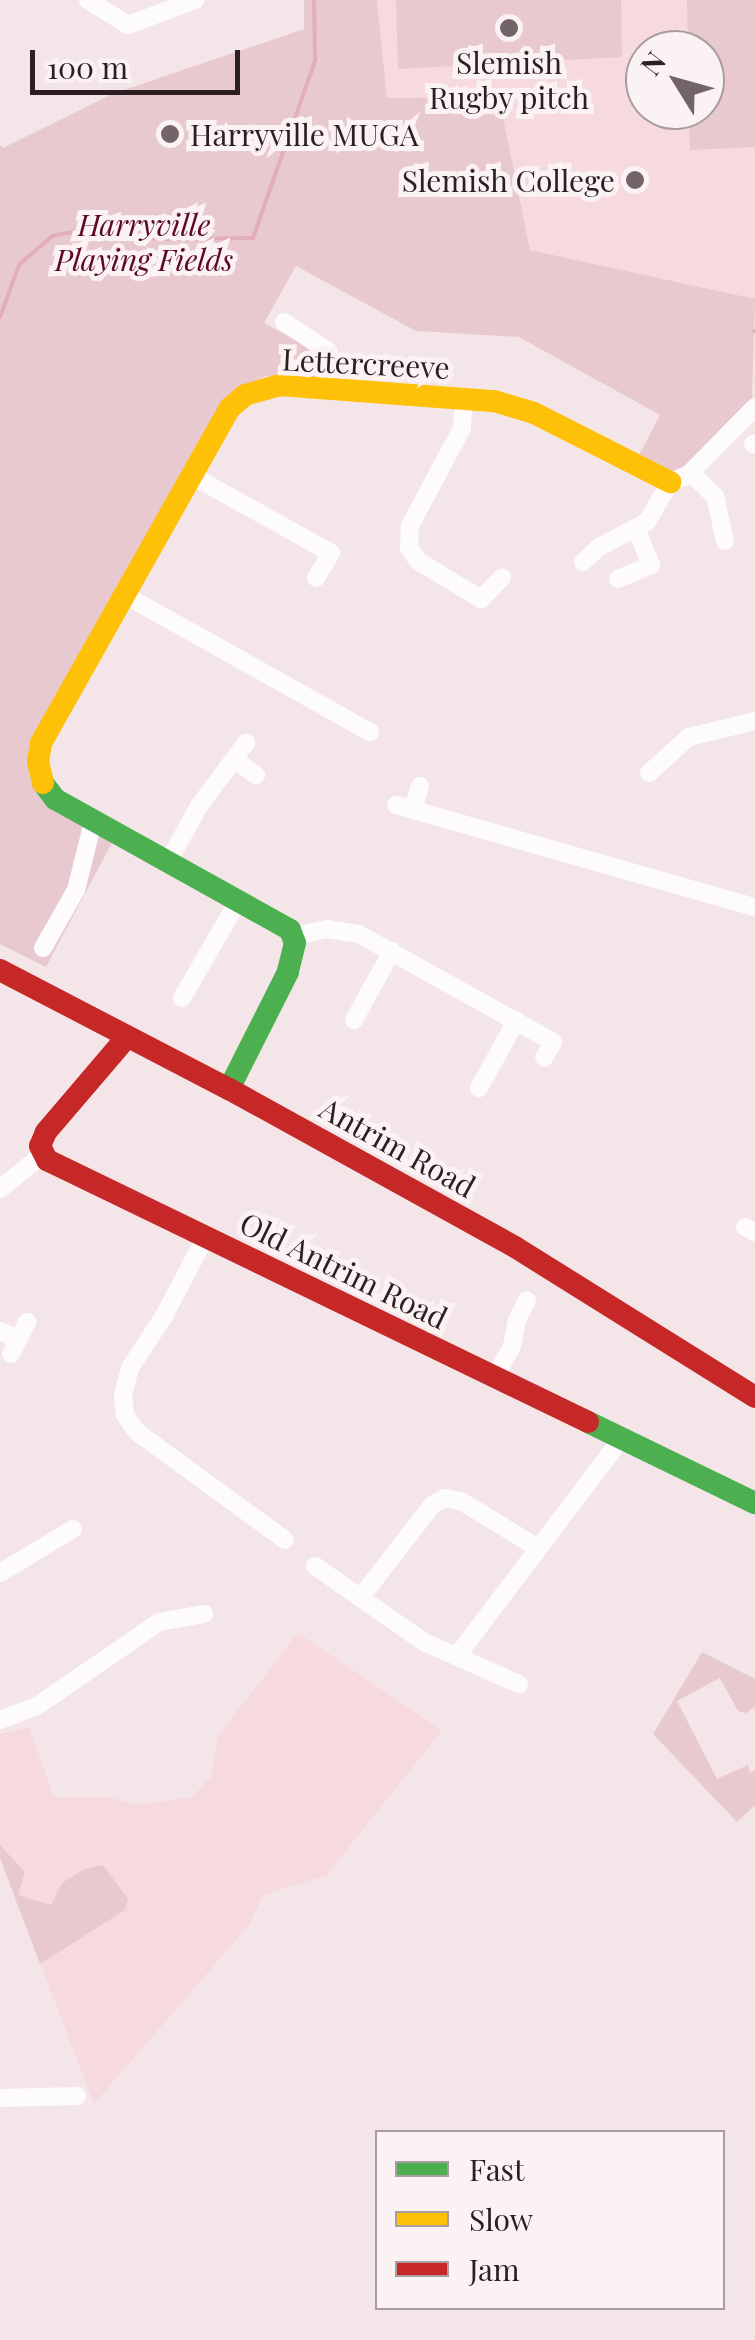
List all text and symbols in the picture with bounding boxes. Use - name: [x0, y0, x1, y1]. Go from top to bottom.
- marker: Slemish Rugby pitch: [498, 17, 520, 39]
- scale bar: [35, 30, 245, 92]
- north arrow: [625, 30, 725, 130]
- place label: Slemish Rugby pitch: [429, 44, 589, 114]
- text: N: [631, 44, 673, 82]
- text: 100 m: [47, 47, 128, 87]
- place label: Harryville MUGA: [190, 116, 419, 152]
- marker: Harryville MUGA: [159, 123, 181, 145]
- place label: Slemish College: [402, 162, 615, 198]
- marker: Slemish College: [624, 169, 646, 191]
- park label: Harryville Playing Fields: [55, 206, 233, 276]
- street label: Lettercreeve: [281, 341, 451, 385]
- street label: Antrim Road: [314, 1090, 482, 1204]
- street label: Old Antrim Road: [234, 1204, 454, 1336]
- legend: [375, 2130, 725, 2310]
- text: Fast: [469, 2149, 525, 2189]
- text: Slow: [469, 2199, 533, 2239]
- text: Jam: [469, 2249, 520, 2289]

